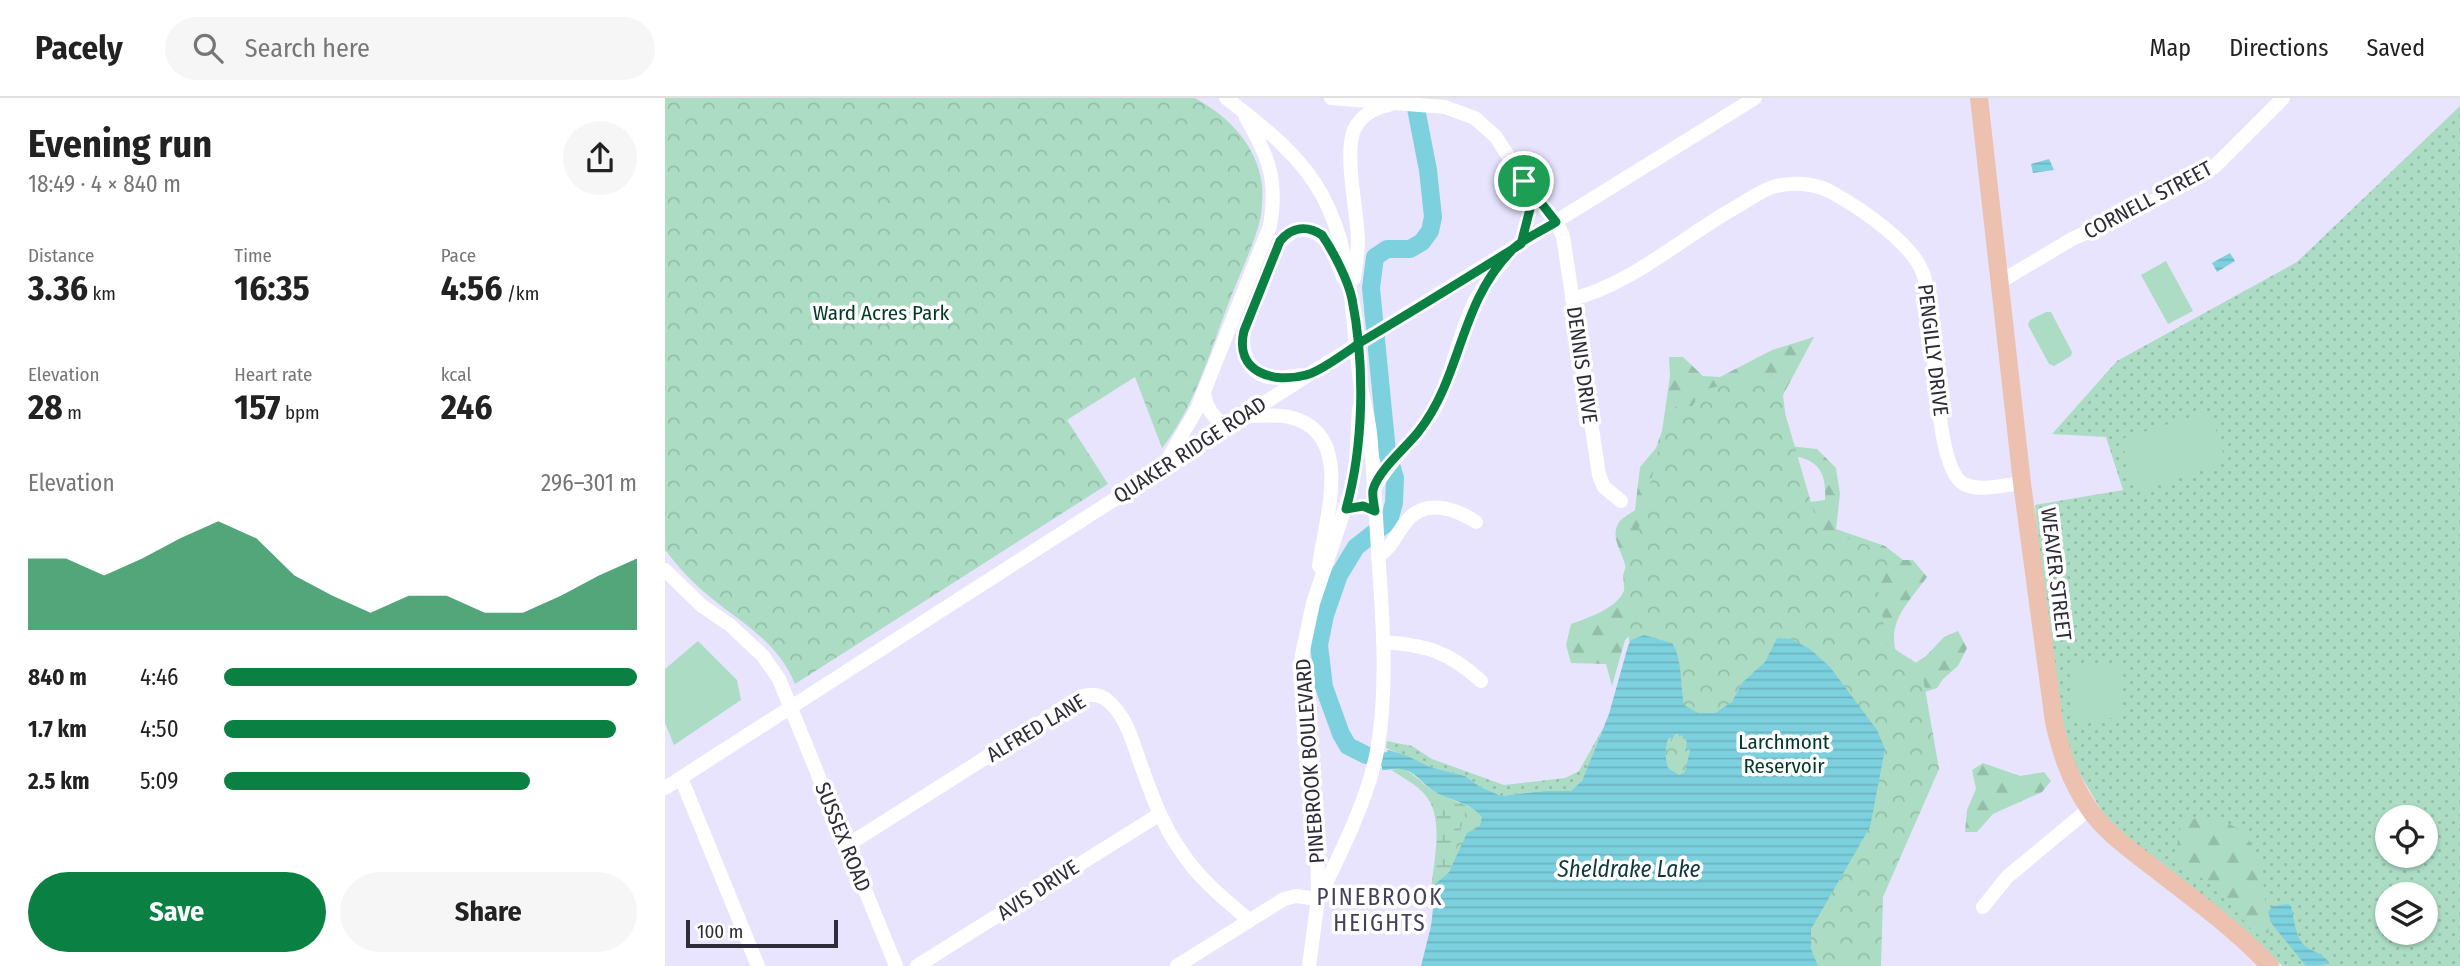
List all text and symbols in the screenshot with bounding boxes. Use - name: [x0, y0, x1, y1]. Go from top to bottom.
- search box: [165, 17, 655, 80]
- text: Pacely: [35, 28, 123, 68]
- icon: search: [189, 29, 227, 67]
- text: Search here: [245, 33, 370, 64]
- text: Map: [2150, 34, 2191, 62]
- text: Directions: [2229, 34, 2328, 62]
- text: Saved: [2366, 34, 2425, 62]
- text: Evening run: [28, 121, 212, 167]
- button: share: [563, 121, 637, 195]
- pin: [1494, 151, 1554, 211]
- street label: CORNELL STREET: [2079, 155, 2217, 245]
- icon: arrive: [1505, 162, 1543, 200]
- text: 18:49 · 4 × 840 m: [28, 170, 181, 198]
- text: Distance: [28, 244, 95, 267]
- text: Time: [234, 244, 272, 267]
- text: Pace: [441, 244, 476, 267]
- text: 3.36: [28, 267, 88, 309]
- text: 16:35: [234, 267, 310, 309]
- text: 4:56: [441, 267, 502, 309]
- text: km: [88, 282, 116, 305]
- text: /km: [502, 282, 539, 305]
- street label: PENGILLY DRIVE: [1912, 282, 1954, 418]
- park label: Ward Acres Park: [813, 300, 950, 326]
- street label: DENNIS DRIVE: [1561, 305, 1603, 425]
- text: Elevation: [28, 363, 100, 386]
- text: Heart rate: [234, 363, 312, 386]
- text: kcal: [441, 363, 471, 386]
- text: 28: [28, 386, 63, 428]
- text: 157: [234, 386, 280, 428]
- text: 246: [441, 386, 492, 428]
- street label: QUAKER RIDGE ROAD: [1109, 391, 1271, 509]
- text: m: [63, 401, 82, 424]
- text: bpm: [280, 401, 320, 424]
- text: Elevation: [28, 469, 115, 497]
- text: 296–301 m: [541, 469, 637, 497]
- street label: WEAVER STREET: [2035, 506, 2077, 642]
- street label: PINEBROOK BOULEVARD: [1290, 658, 1330, 864]
- text: 840 m: [28, 663, 87, 691]
- text: 4:46: [140, 663, 178, 691]
- street label: ALFRED LANE: [982, 688, 1090, 768]
- text: 1.7 km: [28, 715, 87, 743]
- text: 4:50: [140, 715, 179, 743]
- park label: Larchmont Reservoir: [1738, 729, 1830, 779]
- text: 2.5 km: [28, 767, 89, 795]
- text: 5:09: [140, 767, 178, 795]
- street label: SUSSEX ROAD: [809, 778, 877, 896]
- map controls: [2375, 805, 2438, 945]
- button: locate: [2375, 805, 2438, 868]
- street label: AVIS DRIVE: [992, 854, 1084, 926]
- water label: Sheldrake Lake: [1557, 855, 1701, 883]
- button: Save: [28, 872, 326, 952]
- button: Share: [340, 872, 637, 952]
- button: layers: [2375, 882, 2438, 945]
- district label: PINEBROOK HEIGHTS: [1317, 883, 1443, 937]
- scale bar: [686, 917, 838, 949]
- text: 100 m: [697, 920, 743, 943]

